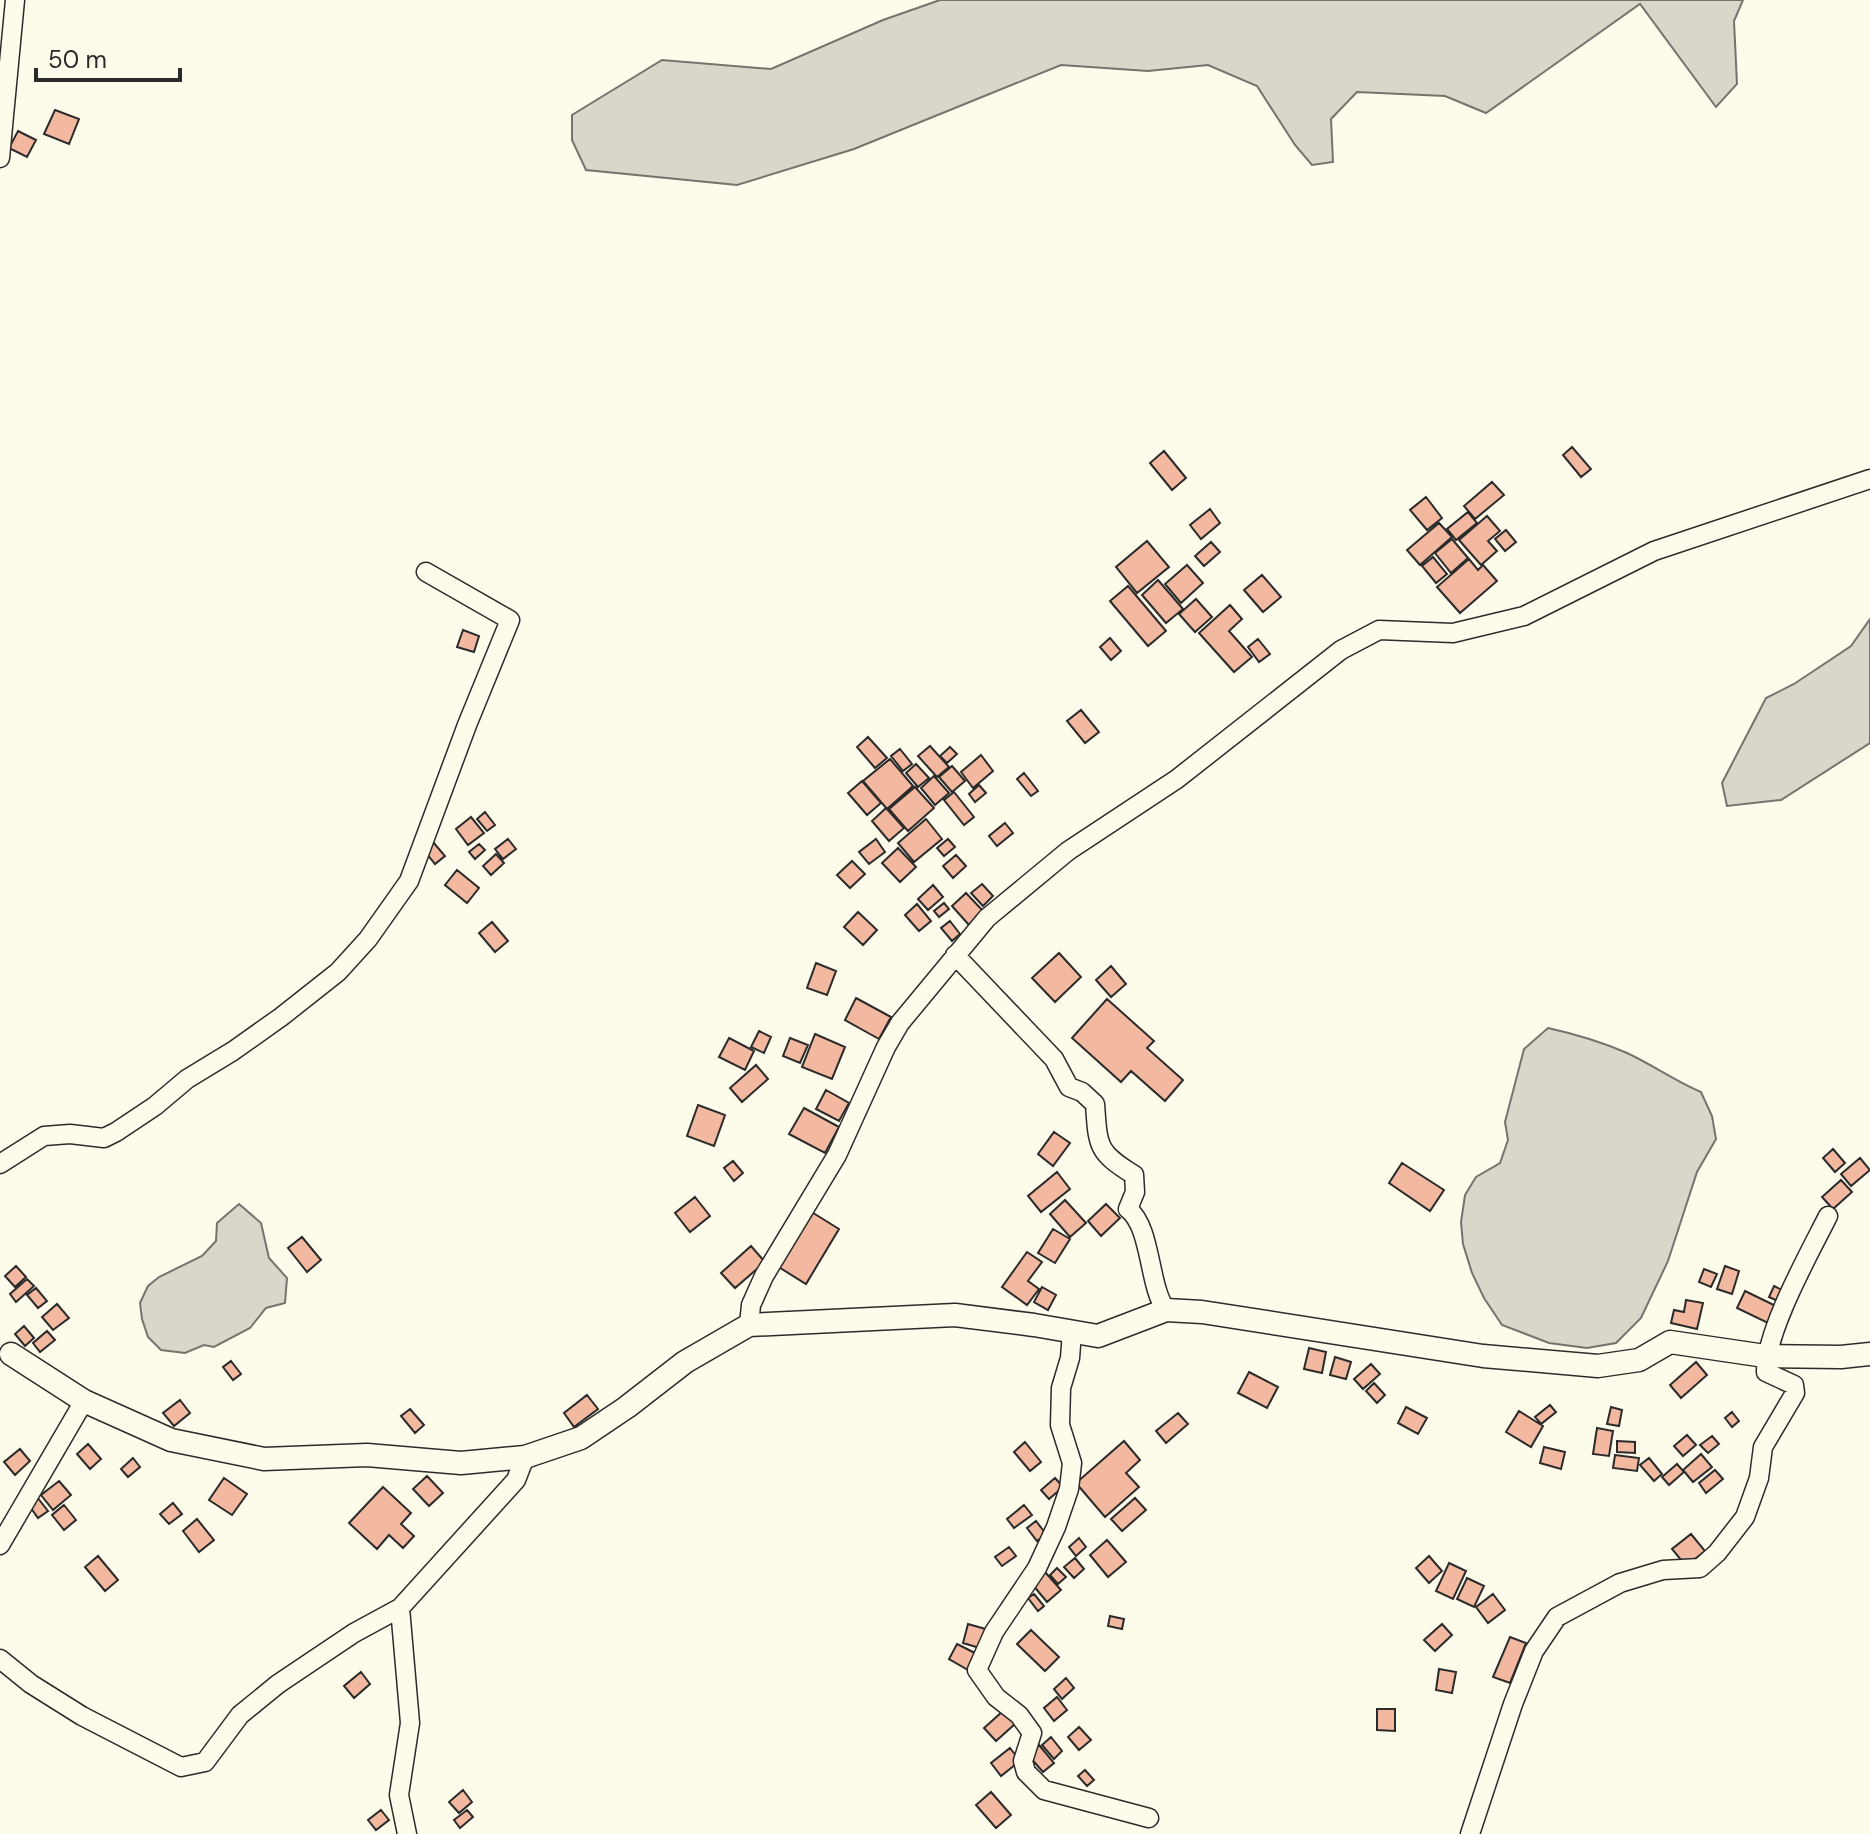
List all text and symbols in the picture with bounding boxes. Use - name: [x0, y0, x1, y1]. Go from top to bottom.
- scale bar: [36, 32, 180, 82]
- text: 50 m: [48, 44, 107, 75]

